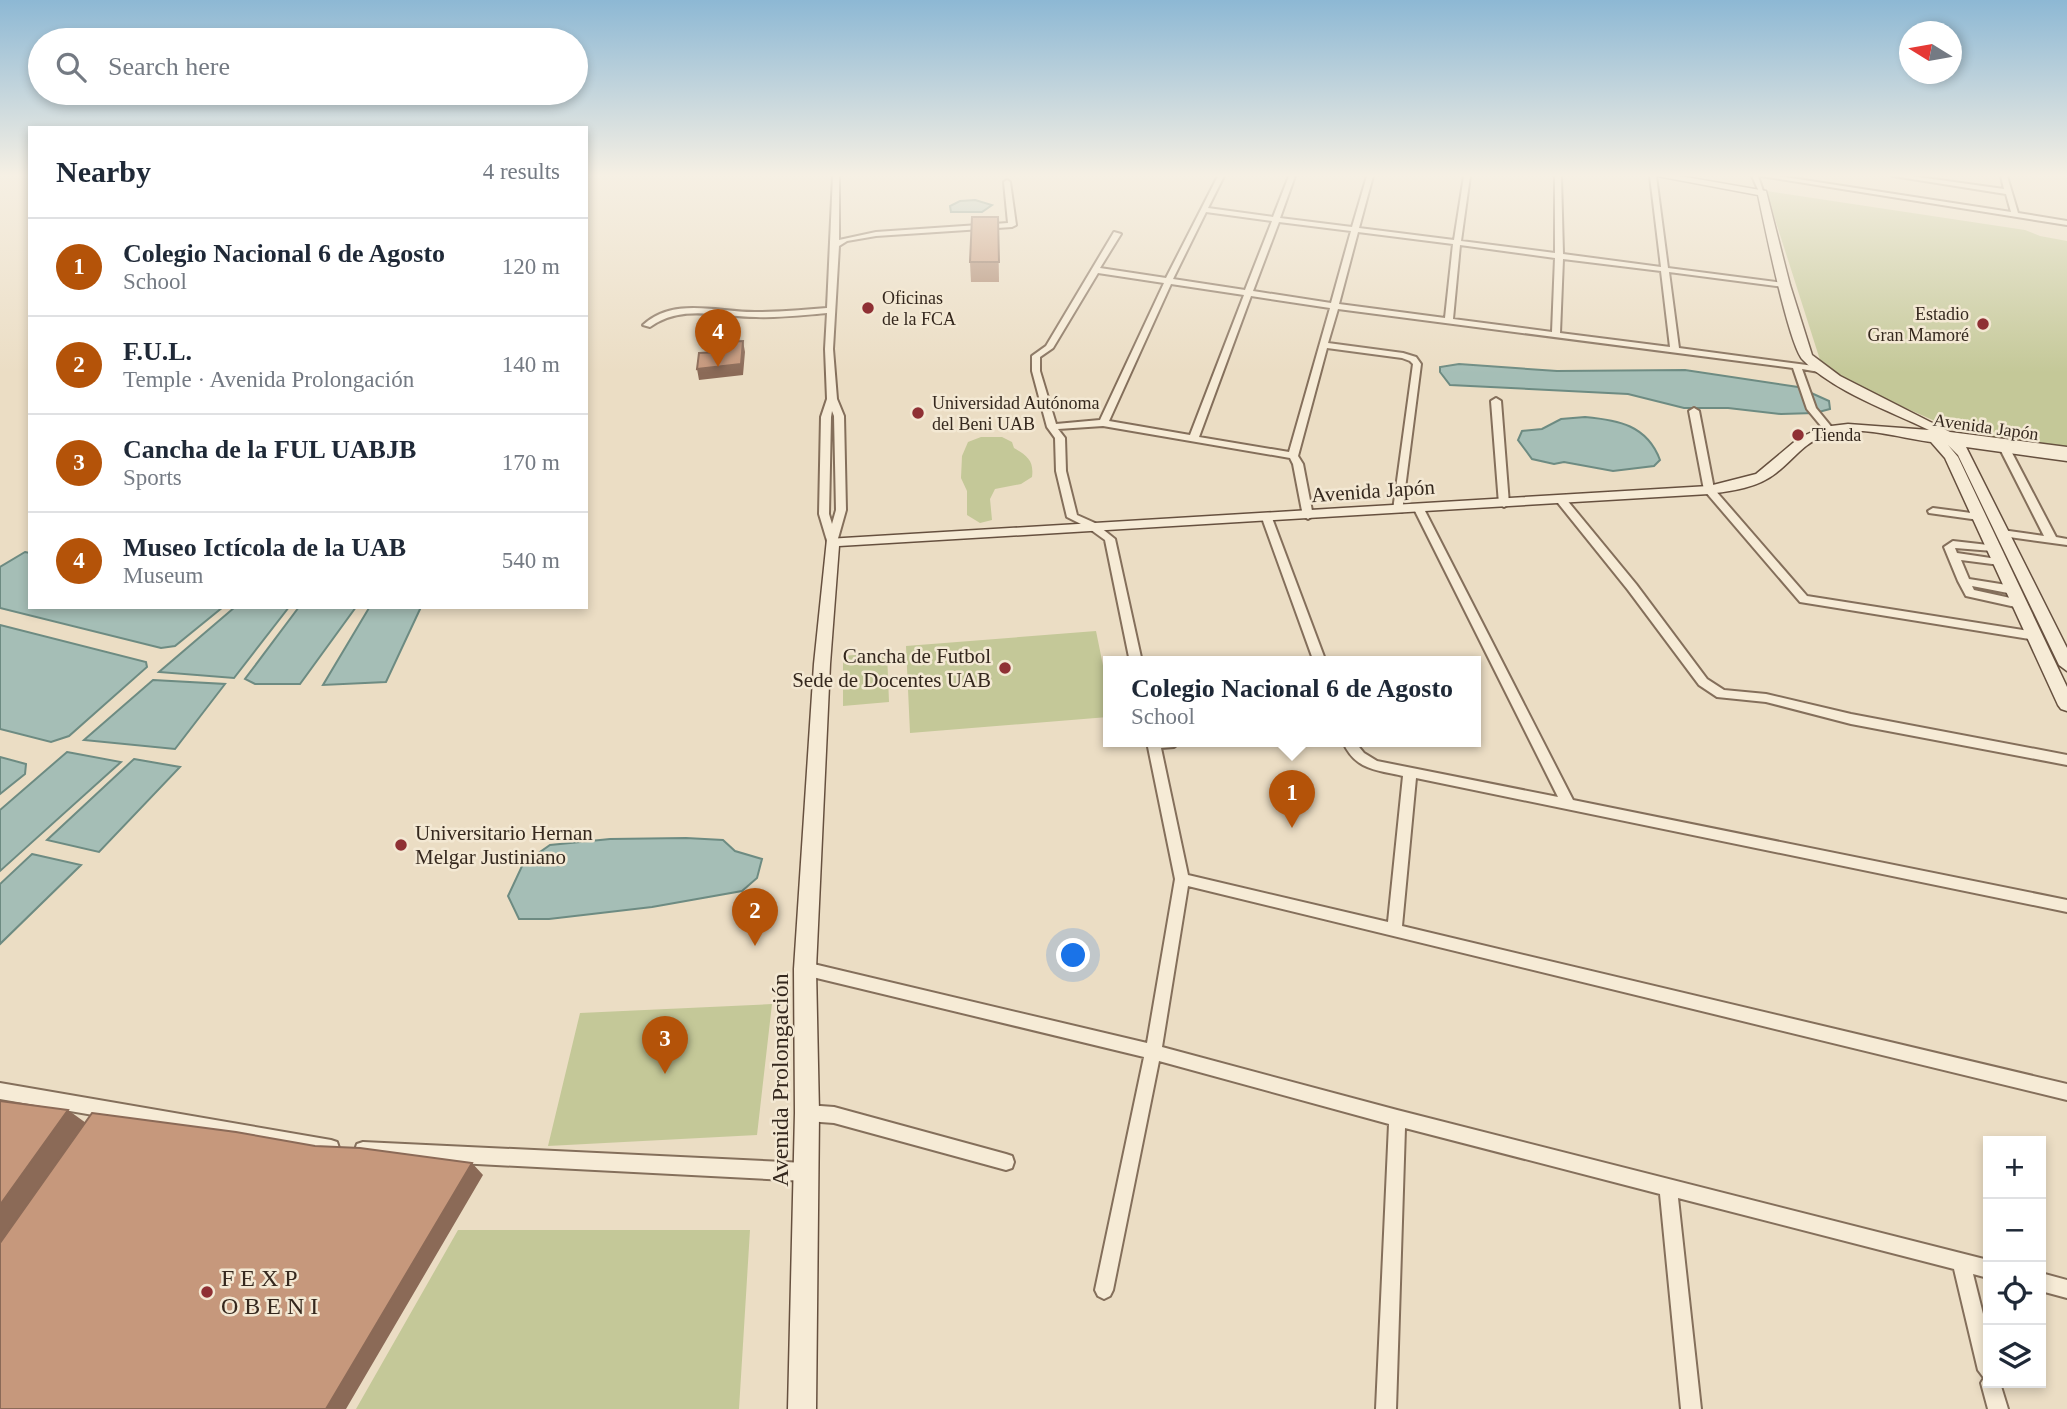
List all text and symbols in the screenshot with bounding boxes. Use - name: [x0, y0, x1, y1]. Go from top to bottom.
- north arrow: [1899, 21, 1962, 84]
- search box: [28, 28, 588, 105]
- icon: search: [52, 48, 90, 86]
- text: Search here: [108, 52, 230, 81]
- text: Nearby: [56, 155, 151, 188]
- text: 4 results: [483, 159, 560, 184]
- text: Colegio Nacional 6 de Agosto: [123, 239, 445, 268]
- text: 1: [73, 254, 85, 279]
- text: 120 m: [502, 254, 560, 279]
- text: School: [123, 269, 187, 294]
- place label: Oficinas de la FCA: [882, 288, 956, 329]
- marker: Oficinas de la FCA: [860, 300, 876, 316]
- place label: Estadio Gran Mamoré: [1868, 304, 1969, 345]
- pin: 4: [695, 309, 741, 367]
- marker: Estadio Gran Mamoré: [1975, 316, 1991, 332]
- text: F.U.L.: [123, 337, 192, 366]
- text: 2: [73, 352, 85, 377]
- text: 140 m: [502, 352, 560, 377]
- text: Temple · Avenida Prolongación: [123, 367, 414, 392]
- place label: Universidad Autónoma del Beni UAB: [932, 393, 1099, 434]
- marker: Universidad Autónoma del Beni UAB: [910, 405, 926, 421]
- street label: Avenida Japón: [1932, 410, 2040, 444]
- place label: Tienda: [1812, 425, 1861, 445]
- marker: Tienda: [1790, 427, 1806, 443]
- text: Cancha de la FUL UABJB: [123, 435, 416, 464]
- text: 3: [73, 450, 85, 475]
- text: 170 m: [502, 450, 560, 475]
- text: Sports: [123, 465, 182, 490]
- street label: Avenida Japón: [1310, 475, 1436, 507]
- text: Museo Ictícola de la UAB: [123, 533, 406, 562]
- text: 4: [73, 548, 85, 573]
- text: 540 m: [502, 548, 560, 573]
- text: Museum: [123, 563, 204, 588]
- place label: Cancha de Futbol Sede de Docentes UAB: [792, 644, 991, 692]
- popup: [1103, 656, 1481, 747]
- marker: Cancha de Futbol Sede de Docentes UAB: [997, 660, 1013, 676]
- text: Colegio Nacional 6 de Agosto: [1131, 674, 1453, 703]
- text: School: [1131, 704, 1195, 729]
- pin: 1: [1269, 770, 1315, 828]
- place label: Universitario Hernan Melgar Justiniano: [415, 821, 593, 869]
- marker: Universitario Hernan Melgar Justiniano: [393, 837, 409, 853]
- pin: 2: [732, 888, 778, 946]
- your location: [1056, 938, 1090, 972]
- street label: Avenida Prolongación: [767, 973, 793, 1187]
- pin: 3: [642, 1016, 688, 1074]
- map controls: [1983, 1136, 2046, 1388]
- button: +: [1983, 1136, 2046, 1199]
- button: −: [1983, 1199, 2046, 1262]
- button: locate: [1983, 1262, 2046, 1325]
- place label: F E X P O B E N I: [221, 1265, 318, 1319]
- marker: F E X P O B E N I: [199, 1284, 215, 1300]
- button: layers: [1983, 1325, 2046, 1388]

